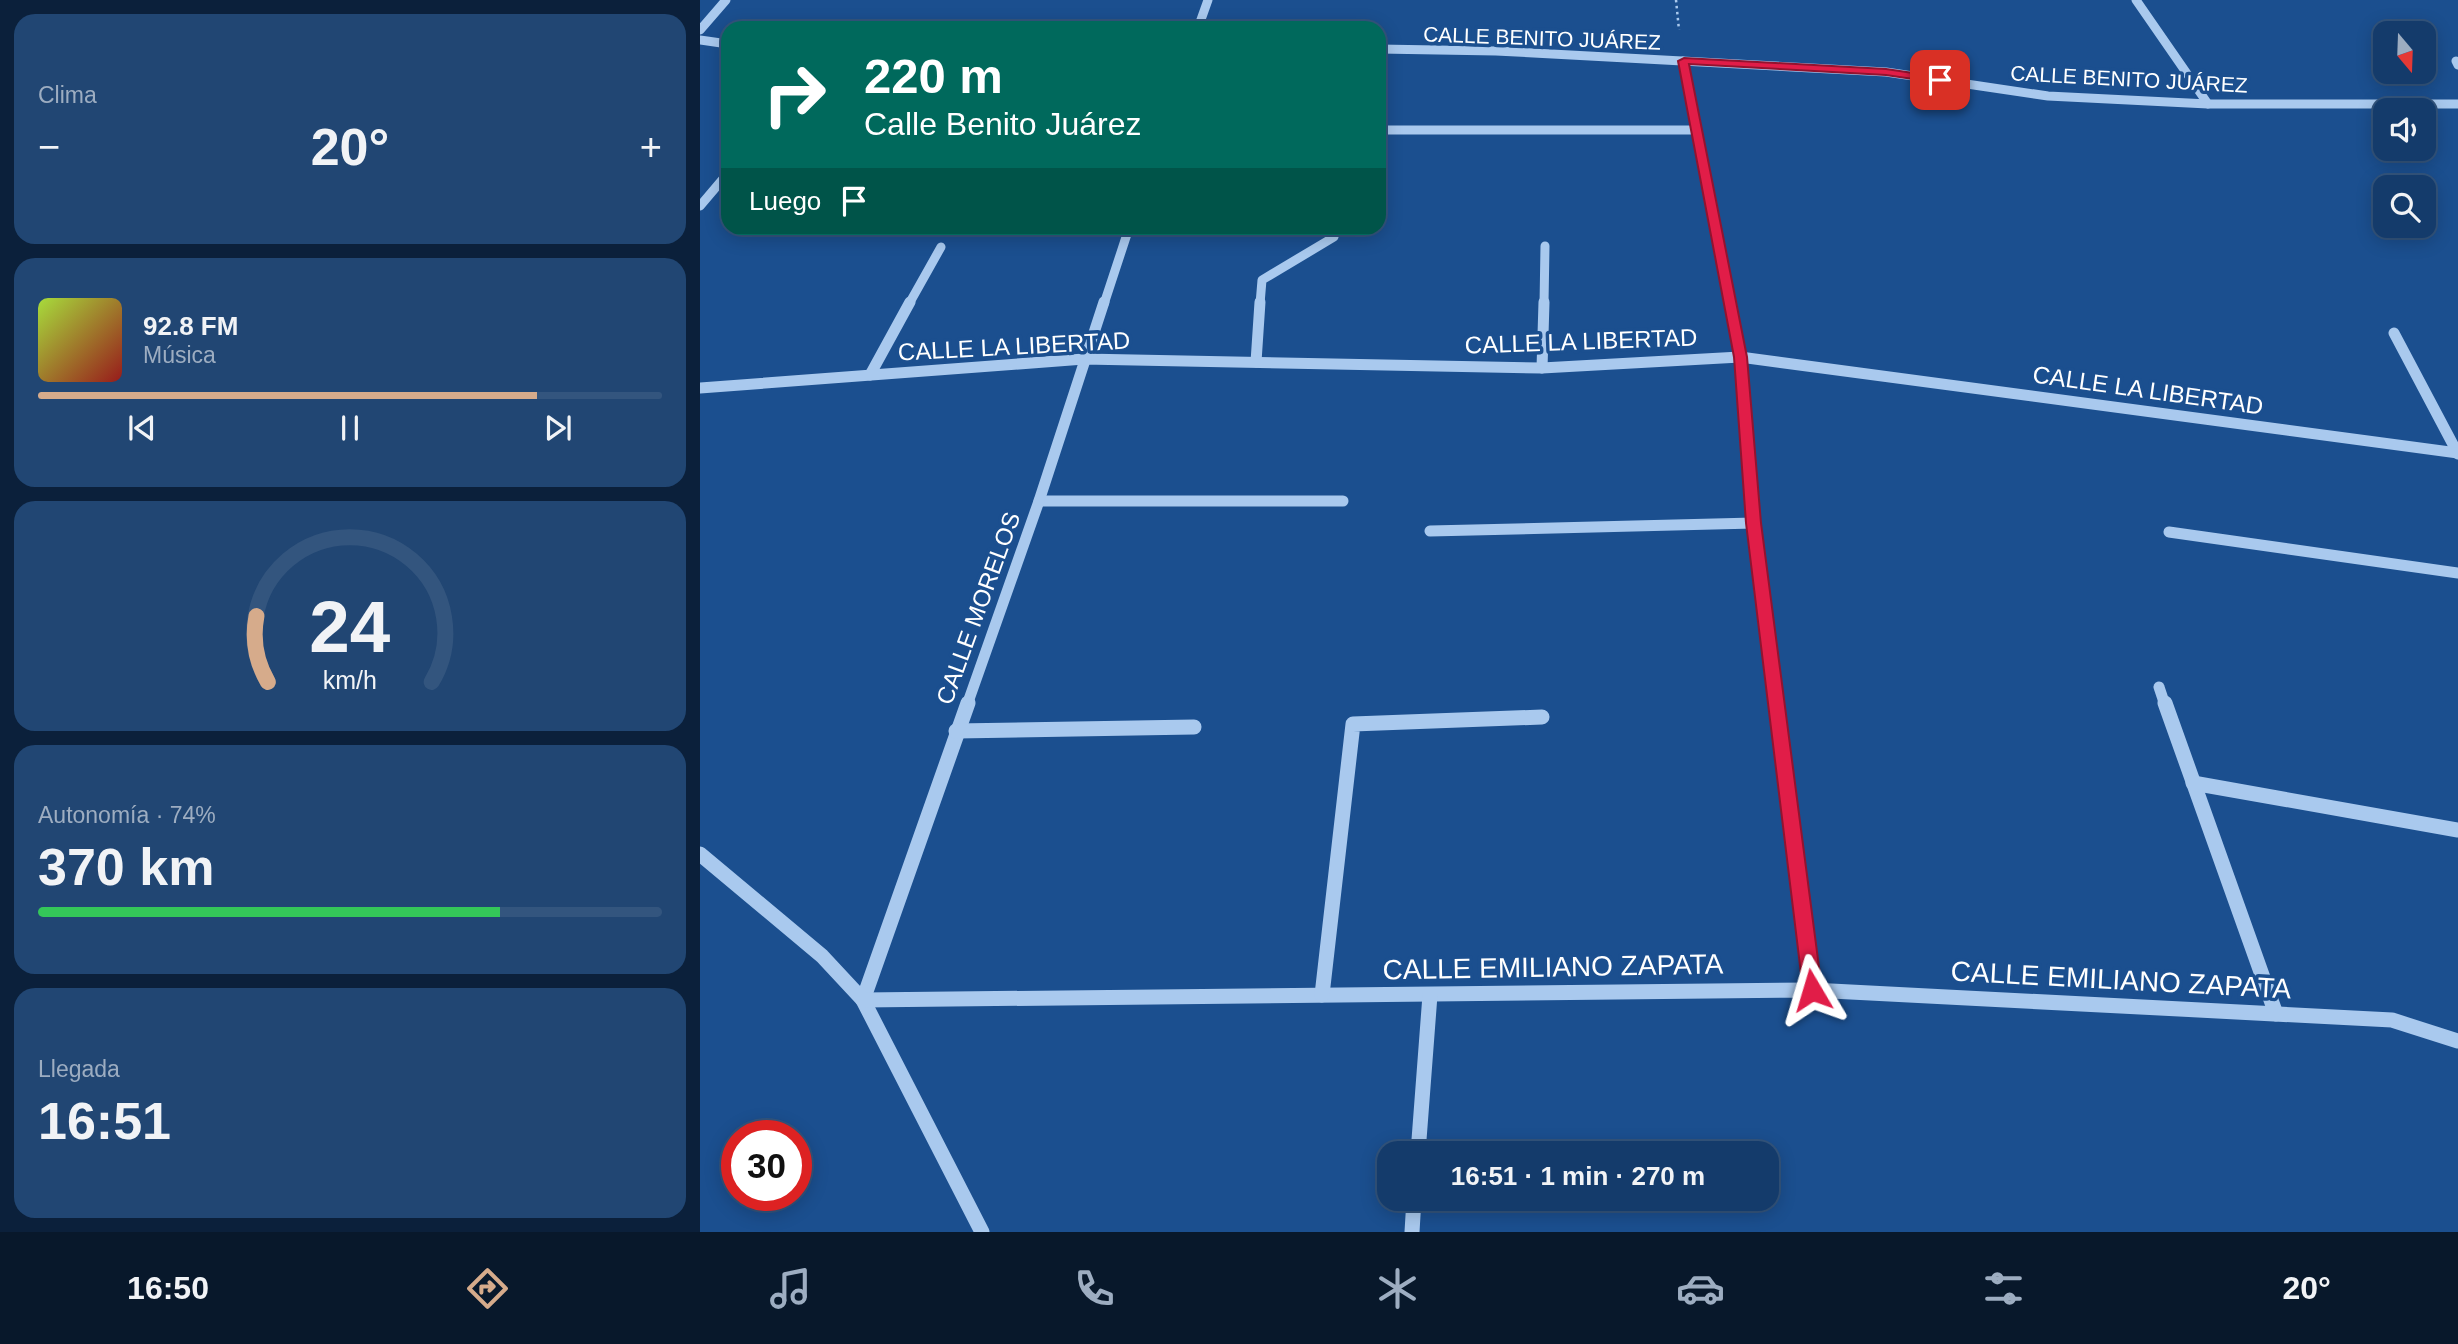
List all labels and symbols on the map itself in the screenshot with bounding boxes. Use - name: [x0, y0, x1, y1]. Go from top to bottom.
- north arrow: [2373, 21, 2436, 84]
- street label: CALLE BENITO JUÁREZ: [1423, 22, 1661, 54]
- pin: [1910, 50, 1970, 110]
- street label: CALLE BENITO JUÁREZ: [2010, 61, 2248, 97]
- street label: CALLE LA LIBERTAD: [1464, 323, 1698, 359]
- street label: CALLE LA LIBERTAD: [897, 326, 1131, 366]
- street label: CALLE LA LIBERTAD: [2031, 360, 2265, 420]
- street label: CALLE MORELOS: [931, 508, 1025, 708]
- street label: CALLE EMILIANO ZAPATA: [1382, 949, 1724, 985]
- position arrow: [1775, 953, 1849, 1027]
- street label: CALLE EMILIANO ZAPATA: [1950, 956, 2292, 1004]
- speed limit sign: 30: [721, 1120, 812, 1211]

